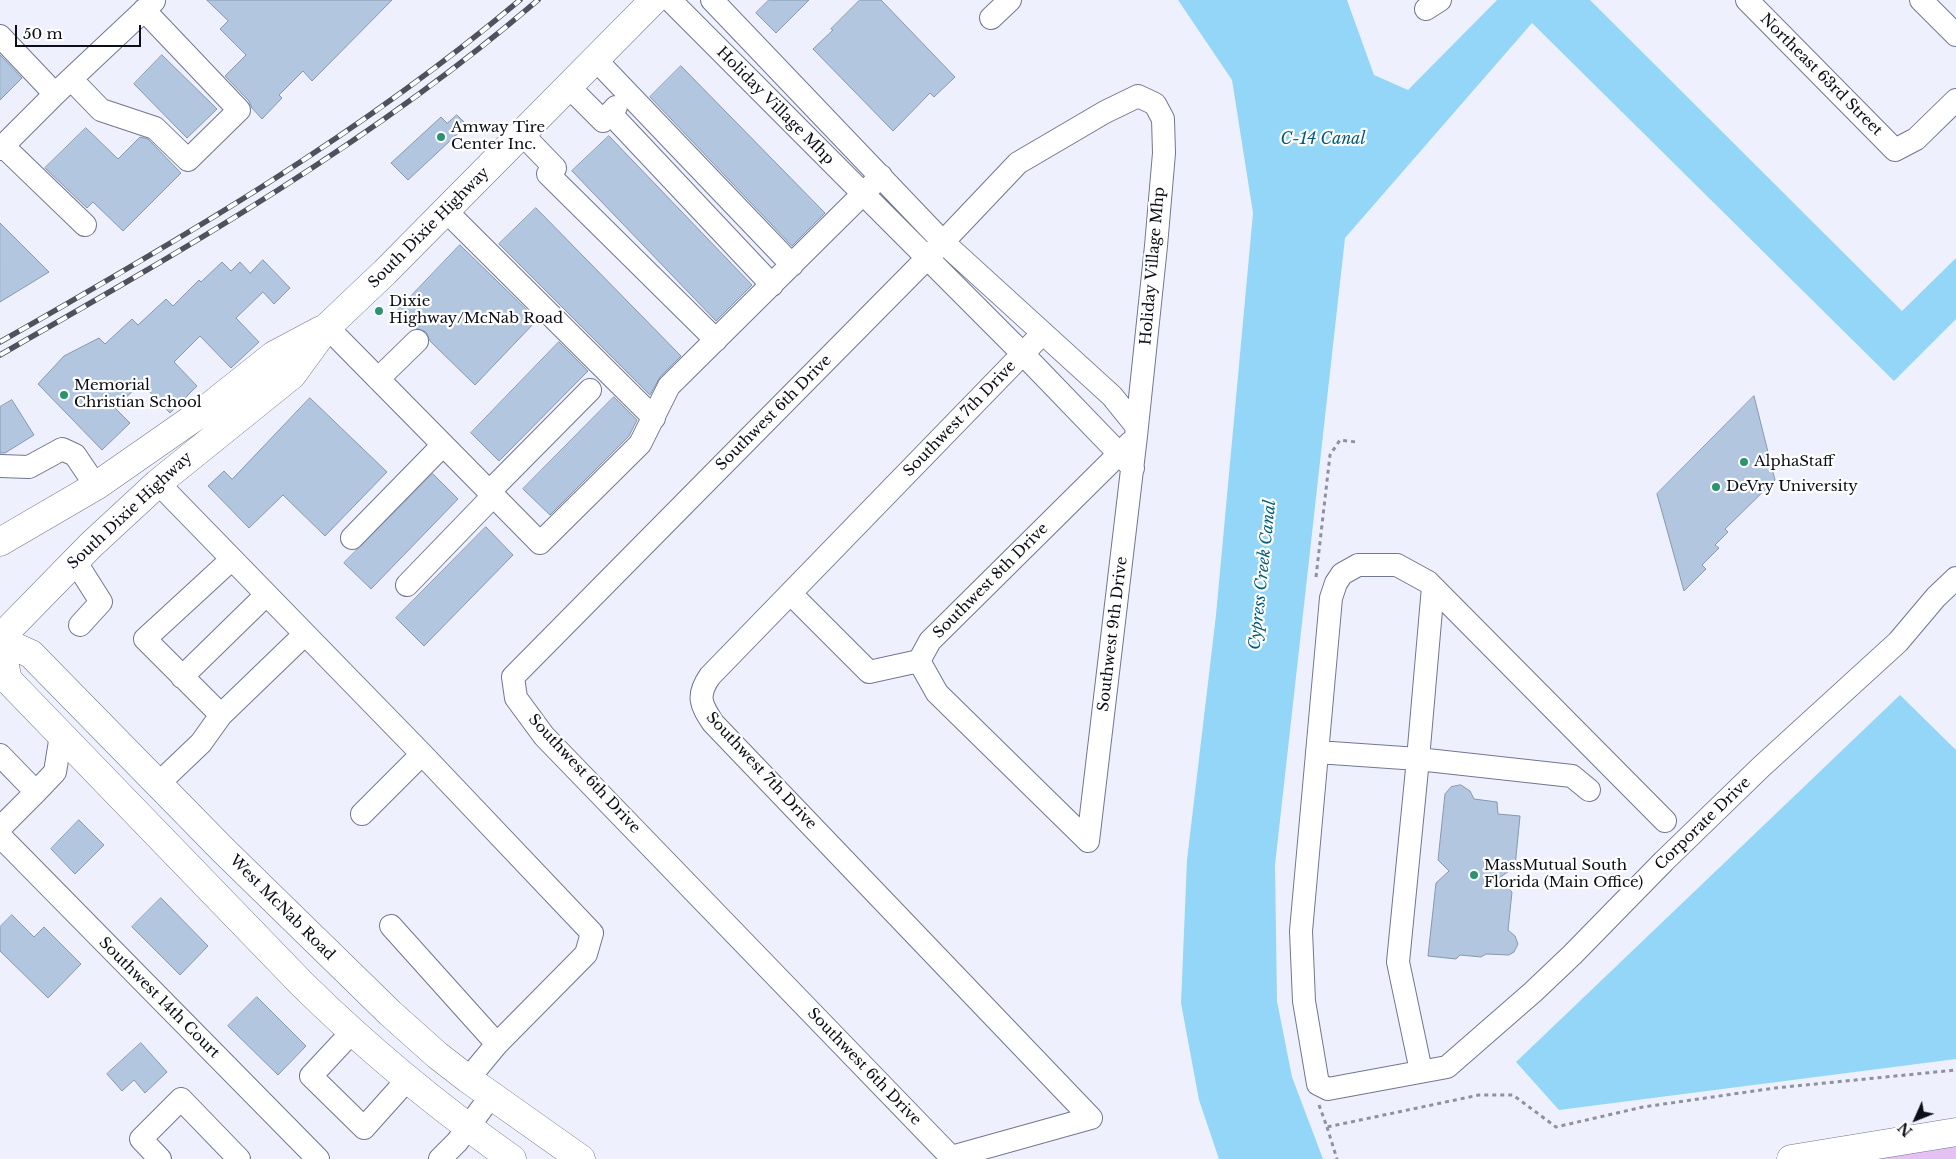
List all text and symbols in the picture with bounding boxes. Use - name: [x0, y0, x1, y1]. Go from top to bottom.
- street label: Northeast 63rd Street: [1756, 10, 1886, 140]
- scale bar: [18, 15, 144, 47]
- text: 50 m: [23, 24, 63, 43]
- street label: Holiday Village Mhp: [713, 44, 837, 168]
- place label: Amway Tire Center Inc.: [451, 119, 545, 154]
- water label: C-14 Canal: [1281, 129, 1365, 149]
- marker: Amway Tire Center Inc.: [435, 131, 447, 143]
- street label: South Dixie Highway: [365, 164, 493, 292]
- street label: Holiday Village Mhp: [1137, 186, 1169, 346]
- place label: Dixie Highway/McNab Road: [389, 293, 563, 328]
- marker: Dixie Highway/McNab Road: [373, 305, 385, 317]
- street label: Southwest 6th Drive: [713, 352, 835, 474]
- street label: Southwest 7th Drive: [900, 357, 1020, 481]
- place label: Memorial Christian School: [74, 377, 202, 412]
- marker: Memorial Christian School: [58, 389, 70, 401]
- street label: South Dixie Highway: [64, 449, 196, 573]
- place label: AlphaStaff: [1754, 453, 1834, 471]
- marker: AlphaStaff: [1738, 456, 1750, 468]
- place label: DeVry University: [1726, 478, 1858, 496]
- marker: DeVry University: [1710, 481, 1722, 493]
- water label: Cypress Creek Canal: [1246, 499, 1280, 651]
- street label: Southwest 8th Drive: [930, 520, 1052, 642]
- street label: Southwest 9th Drive: [1095, 556, 1131, 712]
- street label: Southwest 7th Drive: [702, 709, 820, 833]
- street label: Southwest 6th Drive: [524, 711, 644, 837]
- street label: Corporate Drive: [1651, 774, 1755, 874]
- street label: West McNab Road: [226, 852, 338, 964]
- place label: MassMutual South Florida (Main Office): [1484, 857, 1643, 892]
- marker: MassMutual South Florida (Main Office): [1468, 869, 1480, 881]
- street label: Southwest 14th Court: [95, 934, 223, 1062]
- street label: Southwest 6th Drive: [803, 1005, 925, 1129]
- north arrow: [1891, 1094, 1941, 1144]
- text: N: [1894, 1118, 1916, 1140]

